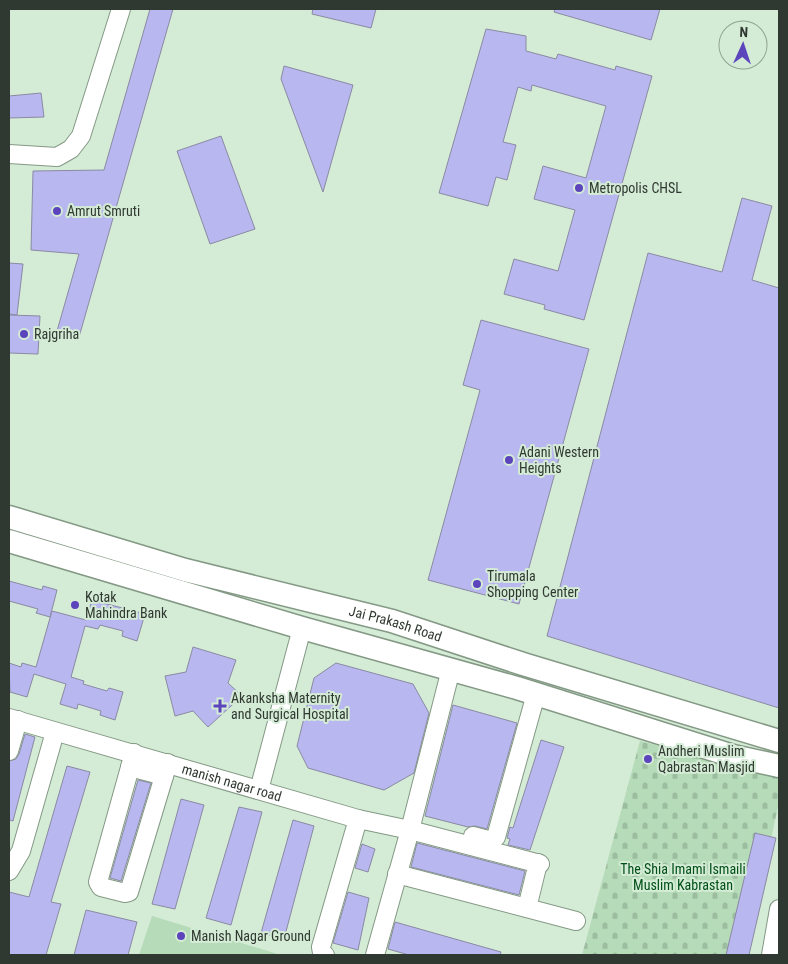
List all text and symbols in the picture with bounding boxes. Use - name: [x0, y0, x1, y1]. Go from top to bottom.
- north arrow: [718, 20, 768, 70]
- text: N: [739, 24, 748, 40]
- place label: Metropolis CHSL: [589, 180, 682, 196]
- marker: Metropolis CHSL: [573, 182, 585, 194]
- place label: Amrut Smruti: [67, 203, 140, 219]
- marker: Amrut Smruti: [51, 205, 63, 217]
- place label: Rajgriha: [34, 326, 79, 342]
- marker: Rajgriha: [18, 328, 30, 340]
- place label: Adani Western Heights: [519, 444, 599, 476]
- marker: Adani Western Heights: [503, 454, 515, 466]
- place label: Tirumala Shopping Center: [487, 568, 578, 600]
- marker: Tirumala Shopping Center: [471, 578, 483, 590]
- place label: Kotak Mahindra Bank: [85, 589, 168, 621]
- marker: Kotak Mahindra Bank: [69, 599, 81, 611]
- street label: Jai Prakash Road: [347, 603, 444, 645]
- place label: Akanksha Maternity and Surgical Hospital: [231, 690, 349, 722]
- marker: Akanksha Maternity and Surgical Hospital: [213, 699, 227, 713]
- place label: Andheri Muslim Qabrastan Masjid: [658, 743, 755, 775]
- marker: Andheri Muslim Qabrastan Masjid: [642, 753, 654, 765]
- street label: manish nagar road: [180, 760, 284, 805]
- park label: The Shia Imami Ismaili Muslim Kabrastan: [620, 861, 746, 893]
- place label: Manish Nagar Ground: [191, 928, 311, 944]
- marker: Manish Nagar Ground: [175, 930, 187, 942]

